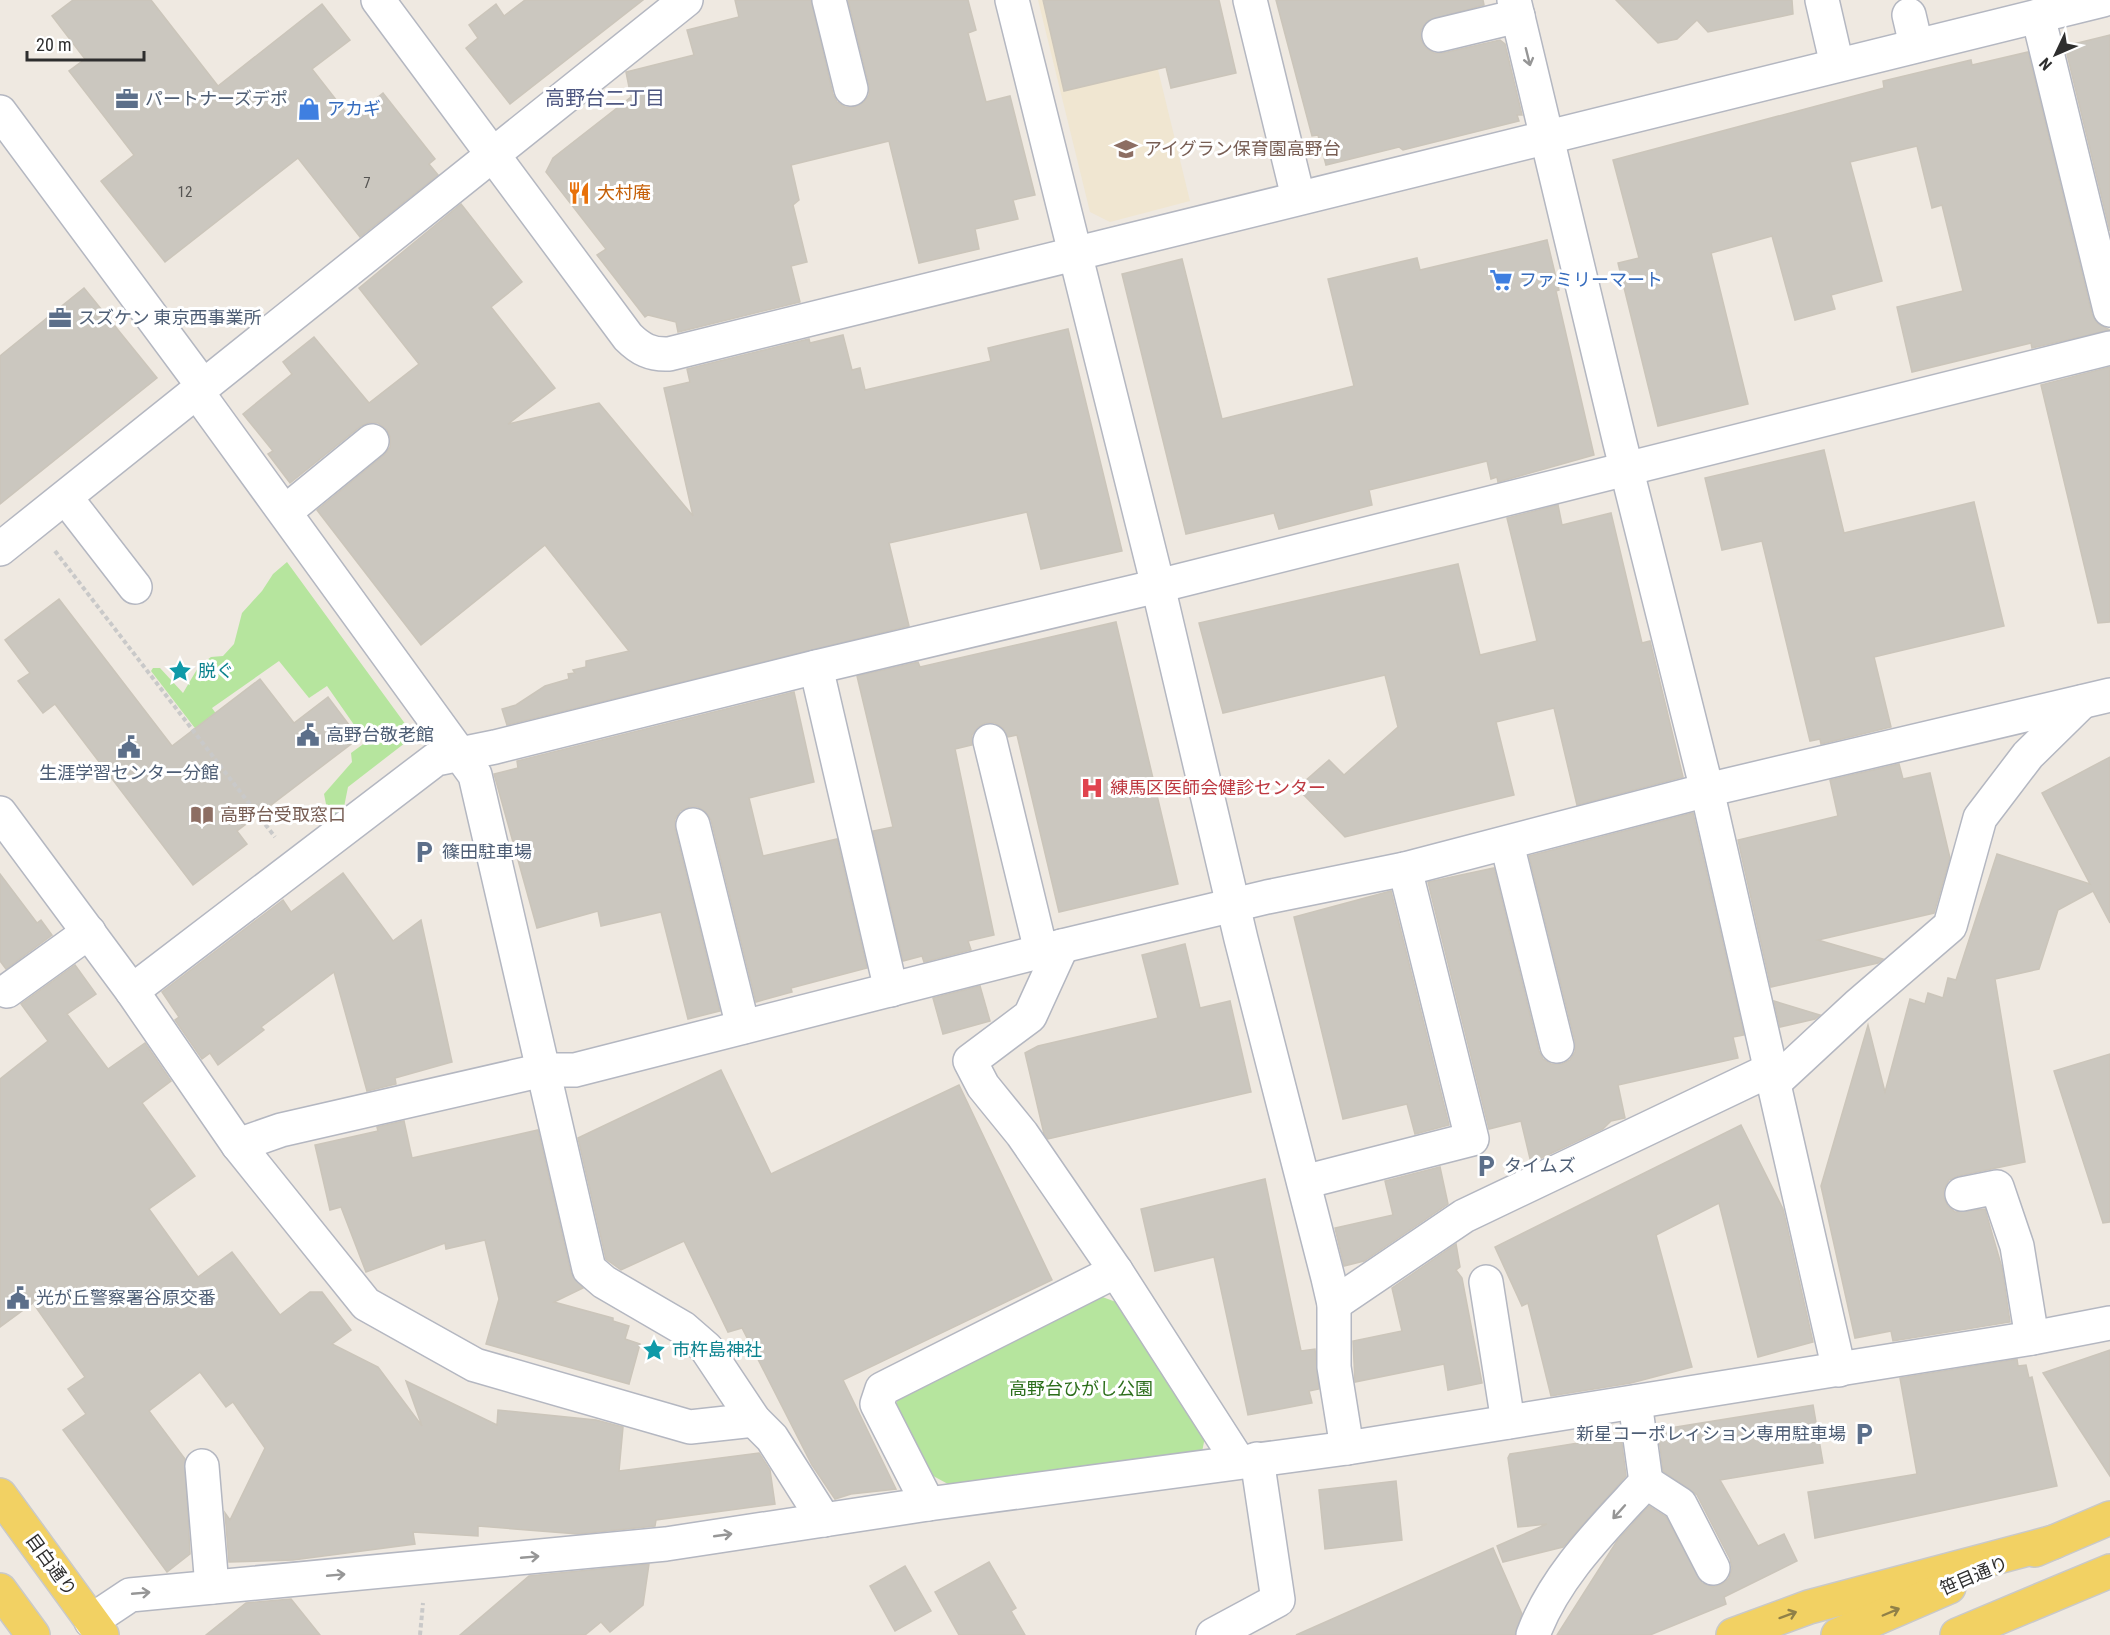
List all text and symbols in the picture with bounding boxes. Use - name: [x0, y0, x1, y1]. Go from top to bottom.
- scale bar: [27, 24, 144, 62]
- north arrow: [2026, 24, 2086, 84]
- text: 20 m: [36, 34, 71, 55]
- one-way arrow: [1522, 47, 1534, 66]
- text: N: [2035, 54, 2056, 74]
- office icon: パートナーズデポ: [114, 86, 140, 112]
- district label: 高野台二丁目: [545, 86, 665, 110]
- place label: パートナーズデポ: [145, 88, 288, 109]
- shop icon: アカギ: [296, 96, 322, 122]
- place label: アカギ: [327, 98, 381, 119]
- school or university icon: アイグラン保育園高野台: [1113, 136, 1139, 162]
- place label: アイグラン保育園高野台: [1144, 138, 1341, 159]
- house number: 7: [363, 174, 371, 192]
- restaurant icon: 大村庵: [566, 180, 592, 206]
- place label: 大村庵: [597, 182, 651, 203]
- house number: 12: [178, 183, 192, 201]
- supermarket icon: ファミリーマート: [1488, 267, 1514, 293]
- place label: ファミリーマート: [1519, 269, 1663, 290]
- office icon: スズケン 東京西事業所: [47, 305, 73, 331]
- place label: スズケン 東京西事業所: [78, 307, 262, 328]
- place icon: 脱ぐ: [167, 658, 193, 684]
- place label: 脱ぐ: [198, 660, 234, 681]
- public building icon: 高野台敬老館: [295, 722, 321, 748]
- place label: 高野台敬老館: [326, 724, 434, 745]
- public building icon: 生涯学習センター分館: [116, 734, 142, 760]
- place label: 生涯学習センター分館: [39, 762, 219, 783]
- hospital icon: 練馬区医師会健診センター: [1079, 775, 1105, 801]
- place label: 練馬区医師会健診センター: [1110, 777, 1326, 798]
- library icon: 高野台受取窓口: [189, 802, 215, 828]
- place label: 高野台受取窓口: [220, 804, 346, 825]
- parking icon: 篠田駐車場: [411, 839, 437, 865]
- place label: 篠田駐車場: [442, 841, 532, 862]
- parking icon: タイムズ: [1473, 1153, 1499, 1179]
- place label: タイムズ: [1504, 1155, 1576, 1176]
- public building icon: 光が丘警察署谷原交番: [5, 1285, 31, 1311]
- place label: 光が丘警察署谷原交番: [36, 1287, 216, 1308]
- place icon: 市杵島神社: [641, 1337, 667, 1363]
- place label: 市杵島神社: [672, 1339, 762, 1360]
- park label: 高野台ひがし公園: [1009, 1378, 1153, 1399]
- parking icon: 新星コーポレィション専用駐車場: [1851, 1421, 1877, 1447]
- place label: 新星コーポレィション専用駐車場: [1576, 1423, 1846, 1444]
- one-way arrow: [1612, 1504, 1626, 1519]
- street label: 目白通り: [22, 1529, 81, 1600]
- one-way arrow: [713, 1530, 733, 1541]
- one-way arrow: [519, 1551, 539, 1562]
- street label: 笹目通り: [1937, 1552, 2011, 1599]
- one-way arrow: [325, 1569, 345, 1580]
- one-way arrow: [131, 1587, 151, 1598]
- one-way arrow: [1882, 1606, 1900, 1617]
- one-way arrow: [1778, 1608, 1797, 1619]

